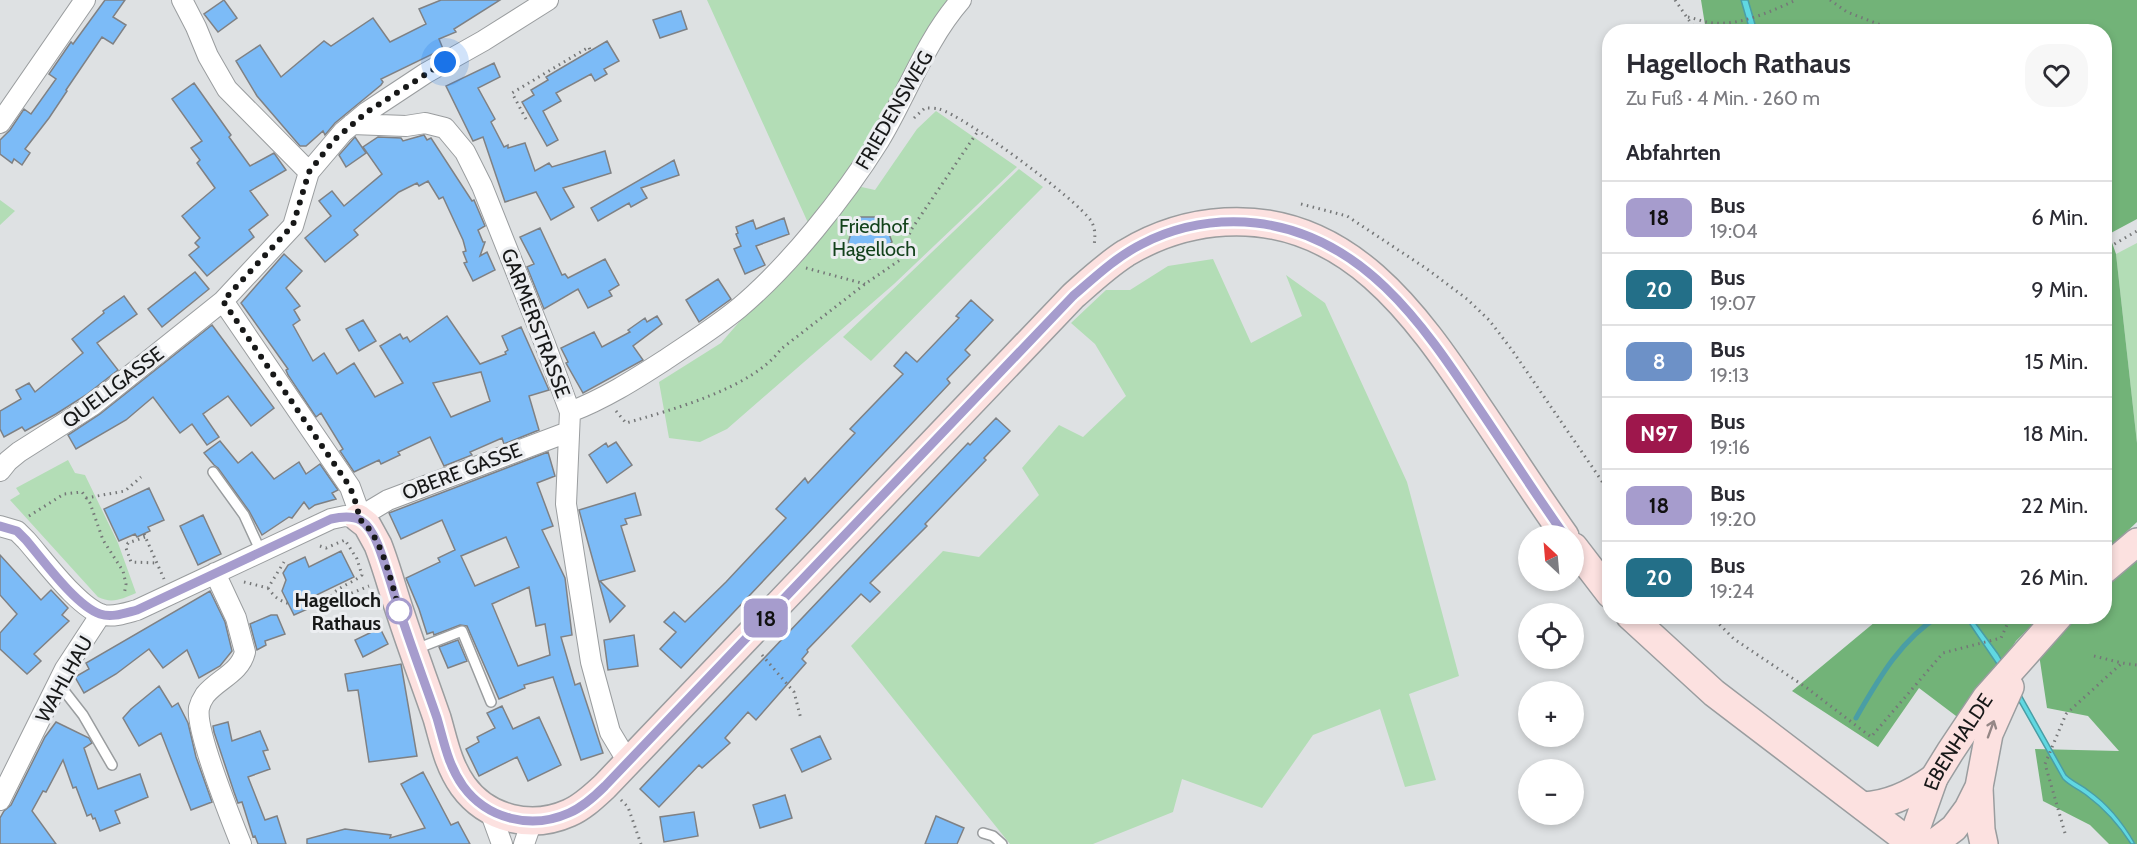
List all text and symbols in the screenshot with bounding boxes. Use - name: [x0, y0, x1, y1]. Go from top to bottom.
- button: heart: [2025, 44, 2088, 107]
- street label: FRIEDENSWEG: [850, 46, 938, 174]
- text: Hagelloch Rathaus: [1626, 46, 1851, 80]
- your location: [430, 47, 460, 77]
- text: Zu Fuß · 4 Min. · 260 m: [1626, 86, 1820, 110]
- text: Abfahrten: [1626, 139, 1721, 166]
- text: Bus: [1710, 192, 1745, 219]
- text: 6 Min.: [2031, 204, 2088, 231]
- text: 18: [1649, 205, 1669, 230]
- park label: Friedhof Hagelloch: [832, 214, 916, 261]
- text: 19:04: [1710, 219, 1758, 243]
- street label: GARMERSTRASSE: [496, 245, 576, 401]
- text: Bus: [1710, 264, 1745, 291]
- text: 9 Min.: [2031, 276, 2088, 303]
- text: 20: [1646, 277, 1672, 302]
- text: 19:07: [1710, 291, 1756, 315]
- text: Bus: [1710, 336, 1745, 363]
- street label: QUELLGASSE: [58, 341, 168, 433]
- text: 15 Min.: [2025, 348, 2088, 375]
- text: 8: [1653, 349, 1665, 374]
- text: 19:13: [1710, 363, 1749, 387]
- text: Bus: [1710, 408, 1745, 435]
- text: 18 Min.: [2023, 420, 2088, 447]
- text: N97: [1640, 421, 1678, 446]
- text: 19:16: [1710, 435, 1750, 459]
- street label: OBERE GASSE: [399, 437, 525, 505]
- text: Bus: [1710, 480, 1745, 507]
- text: 22 Min.: [2021, 492, 2088, 519]
- text: 18: [1649, 493, 1669, 518]
- text: 19:20: [1710, 507, 1756, 531]
- north arrow: [1518, 525, 1584, 591]
- map controls: [1518, 525, 1584, 825]
- text: Bus: [1710, 552, 1745, 579]
- text: 26 Min.: [2020, 564, 2088, 591]
- text: 20: [1646, 565, 1672, 590]
- text: 19:24: [1710, 579, 1754, 603]
- place label: Hagelloch Rathaus: [294, 588, 381, 635]
- marker: Hagelloch Rathaus: [386, 598, 412, 624]
- line badge: 18: [739, 598, 793, 638]
- button: locate: [1518, 603, 1584, 669]
- text: 18: [756, 606, 776, 631]
- street label: WAHLHAU: [30, 632, 98, 726]
- button: +: [1518, 681, 1584, 747]
- street label: EBENHALDE: [1919, 689, 1998, 793]
- one-way arrow: [1986, 721, 1997, 739]
- button: −: [1518, 759, 1584, 825]

